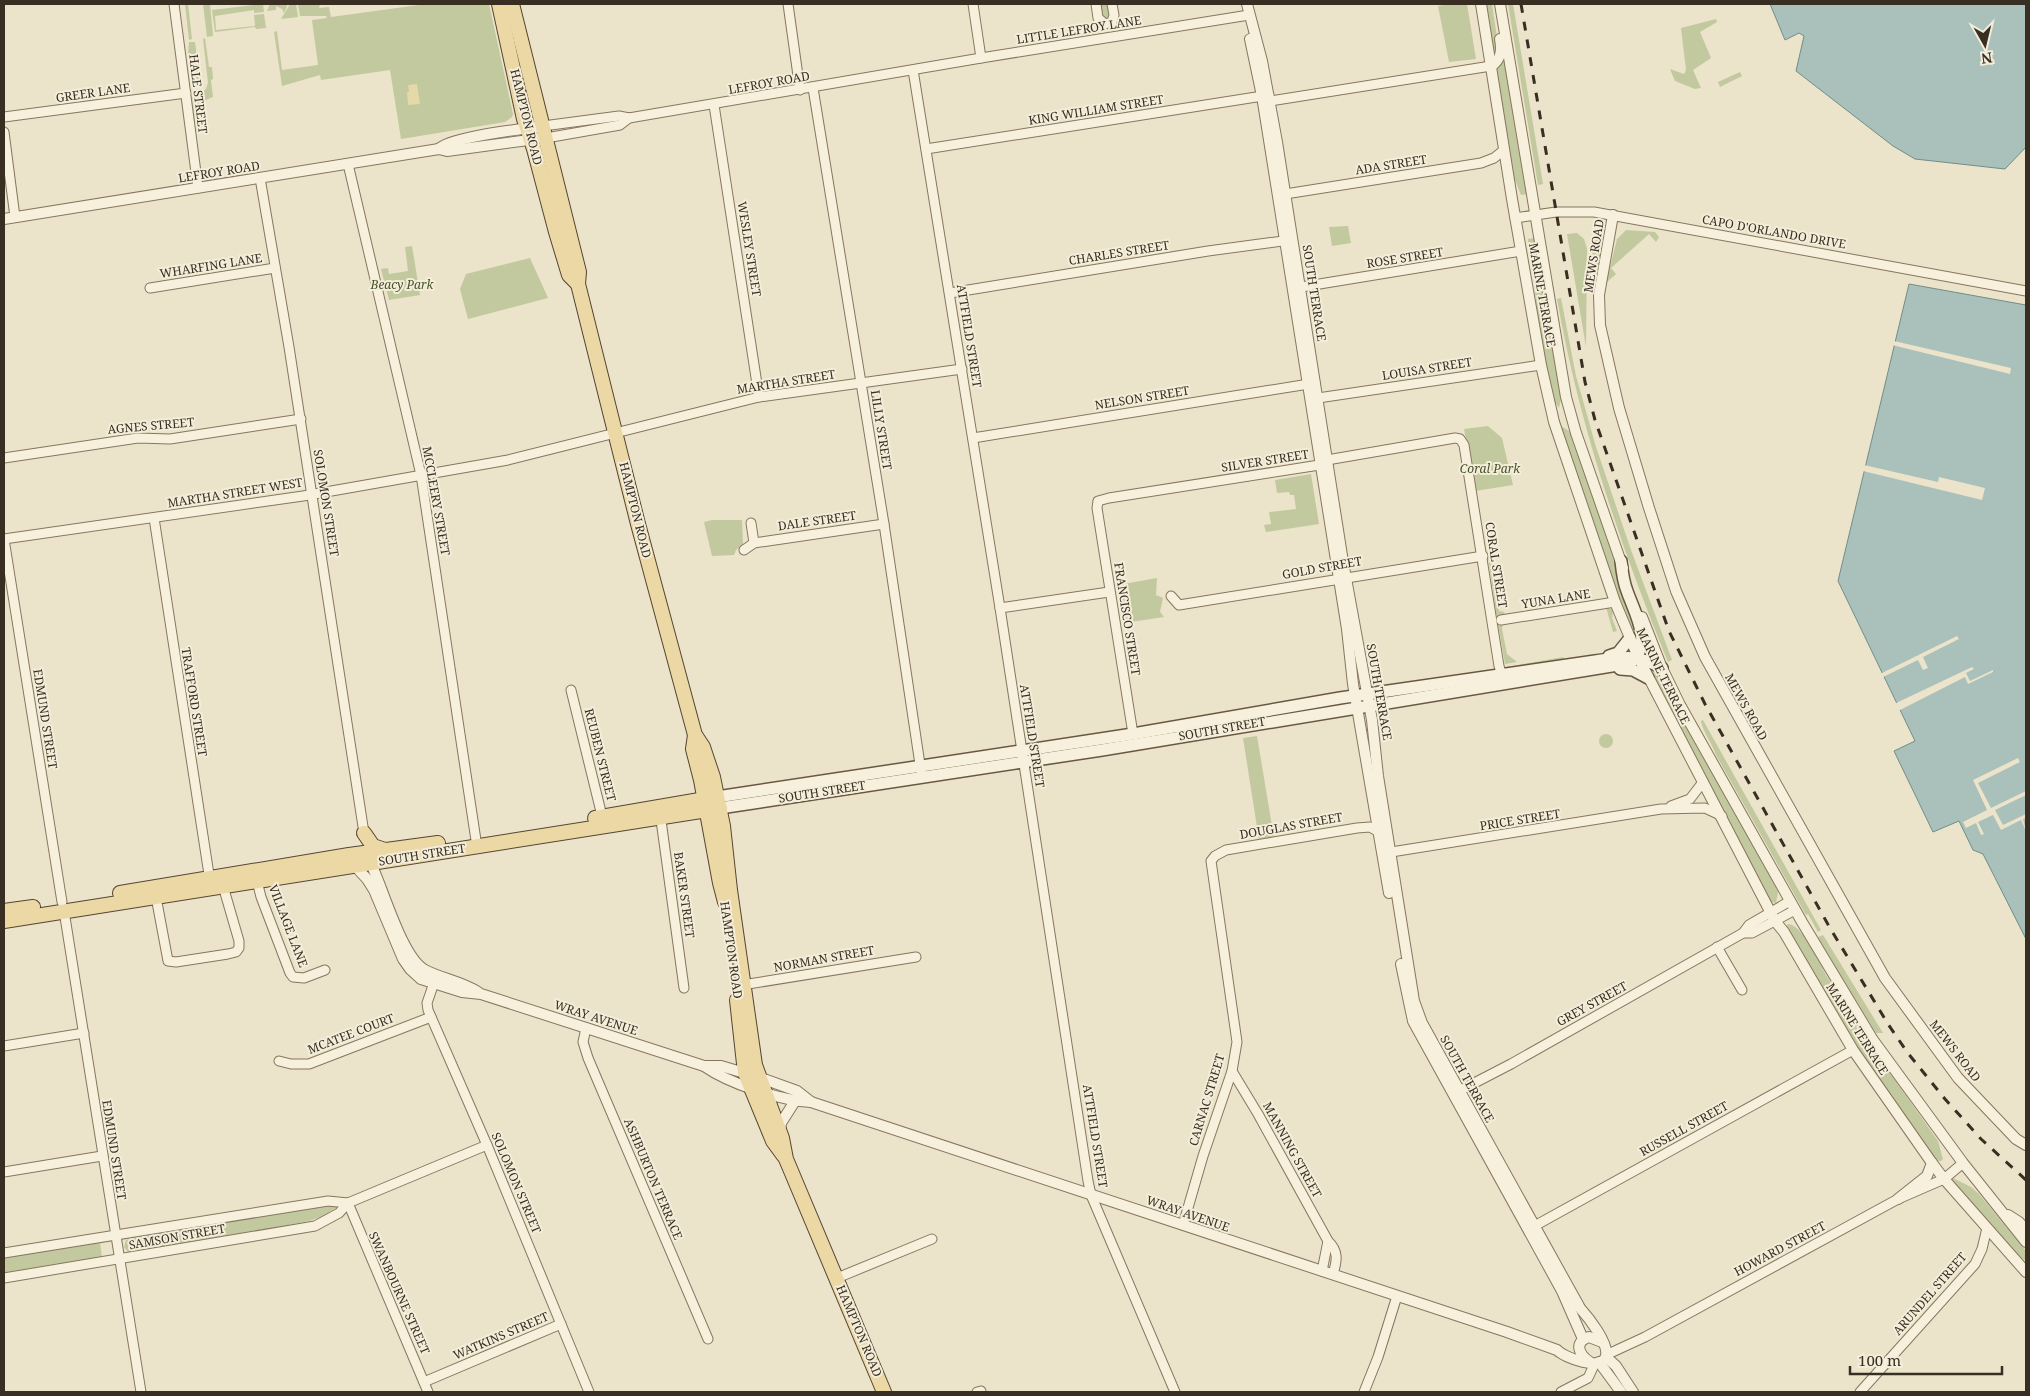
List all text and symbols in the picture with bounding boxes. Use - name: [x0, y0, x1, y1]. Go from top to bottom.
- street label: LITTLE LEFROY LANE: [1015, 11, 1143, 48]
- north arrow: [1960, 20, 2010, 70]
- text: N: [1980, 48, 1994, 69]
- street label: HALE STREET: [185, 53, 212, 135]
- street label: HAMPTON ROAD: [506, 67, 547, 167]
- street label: LEFROY ROAD: [727, 67, 811, 98]
- street label: GREER LANE: [55, 79, 131, 106]
- street label: KING WILLIAM STREET: [1027, 90, 1165, 129]
- street label: ADA STREET: [1354, 150, 1429, 179]
- street label: LEFROY ROAD: [177, 157, 261, 186]
- street label: WESLEY STREET: [734, 200, 765, 298]
- street label: CAPO D'ORLANDO DRIVE: [1701, 210, 1847, 253]
- street label: MEWS ROAD: [1579, 218, 1608, 294]
- street label: CHARLES STREET: [1067, 236, 1171, 269]
- street label: MARINE TERRACE: [1525, 242, 1560, 348]
- street label: SOUTH TERRACE: [1298, 243, 1331, 342]
- street label: ROSE STREET: [1365, 243, 1445, 272]
- street label: WHARFING LANE: [159, 249, 263, 282]
- park label: Beacy Park: [370, 276, 435, 293]
- street label: ATTFIELD STREET: [953, 283, 986, 390]
- street label: LOUISA STREET: [1381, 353, 1474, 384]
- street label: MARTHA STREET: [735, 365, 837, 398]
- street label: NELSON STREET: [1093, 382, 1191, 413]
- street label: LILLY STREET: [867, 389, 896, 472]
- street label: AGNES STREET: [107, 413, 196, 438]
- street label: MCCLEERY STREET: [419, 445, 455, 557]
- street label: SILVER STREET: [1220, 445, 1310, 476]
- street label: SOLOMON STREET: [310, 448, 343, 558]
- street label: HAMPTON ROAD: [615, 460, 656, 560]
- park label: Coral Park: [1460, 460, 1521, 477]
- street label: MARTHA STREET WEST: [166, 473, 304, 512]
- street label: DALE STREET: [777, 507, 858, 534]
- street label: CORAL STREET: [1481, 521, 1512, 610]
- street label: GOLD STREET: [1281, 552, 1364, 583]
- street label: FRANCISCO STREET: [1110, 561, 1145, 677]
- street label: YUNA LANE: [1519, 585, 1592, 612]
- street label: MARINE TERRACE: [1633, 625, 1694, 727]
- street label: SOUTH TERRACE: [1363, 642, 1396, 741]
- street label: TRAFFORD STREET: [177, 646, 212, 758]
- street label: EDMUND STREET: [29, 668, 62, 771]
- street label: MEWS ROAD: [1721, 670, 1772, 744]
- street label: ATTFIELD STREET: [1016, 683, 1049, 790]
- street label: REUBEN STREET: [581, 707, 620, 804]
- street label: SOUTH STREET: [1177, 712, 1267, 745]
- street label: SOUTH STREET: [777, 776, 867, 807]
- street label: PRICE STREET: [1478, 805, 1562, 834]
- street label: DOUGLAS STREET: [1238, 808, 1344, 843]
- street label: SOUTH STREET: [377, 839, 467, 870]
- street label: BAKER STREET: [670, 851, 699, 940]
- street label: VILLAGE LANE: [265, 882, 312, 970]
- street label: HAMPTON ROAD: [716, 900, 747, 1000]
- street label: NORMAN STREET: [772, 941, 876, 976]
- street label: GREY STREET: [1553, 977, 1631, 1030]
- street label: MARINE TERRACE: [1822, 980, 1893, 1078]
- street label: WRAY AVENUE: [552, 996, 640, 1039]
- street label: MCATEE COURT: [305, 1009, 397, 1058]
- street label: MEWS ROAD: [1926, 1016, 1985, 1085]
- street label: SOUTH TERRACE: [1436, 1032, 1499, 1126]
- street label: CARNAC STREET: [1184, 1051, 1229, 1148]
- street label: ATTFIELD STREET: [1079, 1083, 1112, 1190]
- street label: RUSSELL STREET: [1636, 1097, 1732, 1160]
- street label: EDMUND STREET: [98, 1099, 131, 1202]
- street label: MANNING STREET: [1259, 1099, 1326, 1201]
- street label: ASHBURTON TERRACE: [620, 1115, 687, 1242]
- street label: SOLOMON STREET: [488, 1130, 546, 1236]
- street label: WRAY AVENUE: [1144, 1191, 1232, 1236]
- street label: HOWARD STREET: [1731, 1217, 1829, 1280]
- street label: SAMSON STREET: [127, 1220, 227, 1253]
- street label: SWANBOURNE STREET: [365, 1229, 434, 1357]
- street label: ARUNDEL STREET: [1889, 1248, 1971, 1339]
- street label: HAMPTON ROAD: [832, 1282, 887, 1380]
- street label: WATKINS STREET: [450, 1307, 552, 1363]
- scale bar: [1850, 1344, 2002, 1376]
- text: 100 m: [1858, 1350, 1901, 1370]

